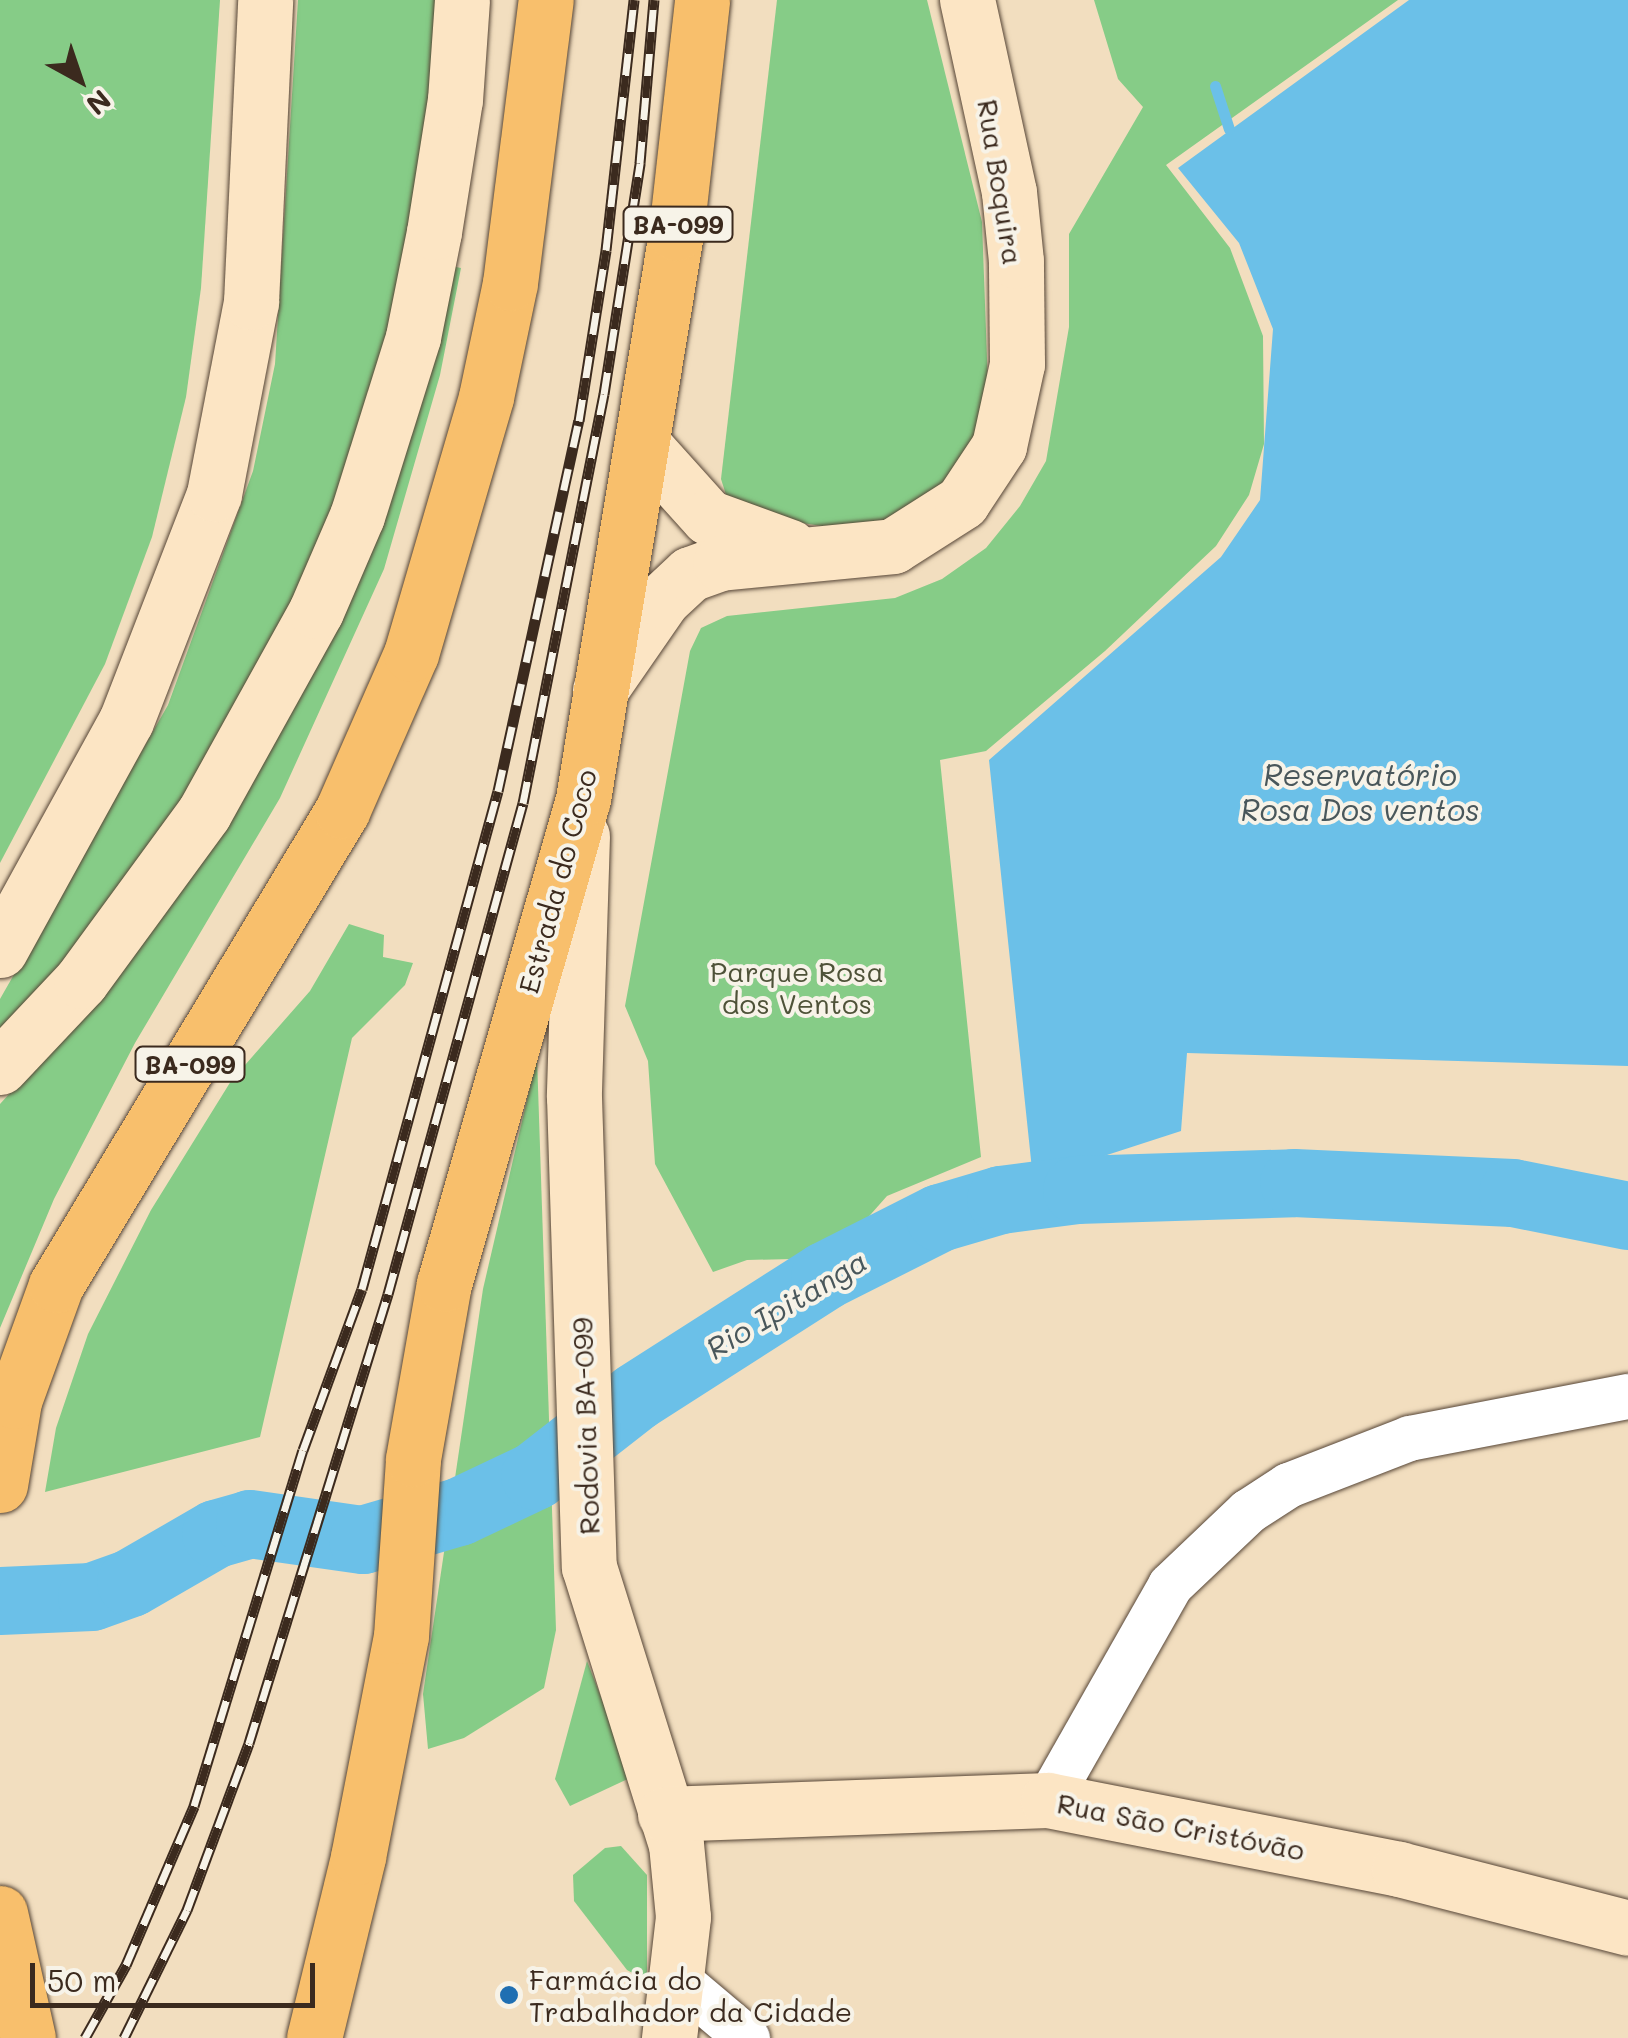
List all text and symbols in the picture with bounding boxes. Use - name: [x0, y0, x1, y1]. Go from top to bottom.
- north arrow: [30, 30, 130, 130]
- text: N: [80, 82, 119, 124]
- street label: Rua Boquira: [971, 97, 1031, 267]
- road number: BA-099: [620, 204, 736, 244]
- water label: Reservatório Rosa Dos ventos: [1240, 756, 1480, 826]
- street label: Estrada do Coco: [511, 765, 603, 997]
- park label: Parque Rosa dos Ventos: [710, 954, 884, 1020]
- road number: BA-099: [132, 1044, 248, 1084]
- water label: Rio Ipitanga: [699, 1242, 873, 1366]
- street label: Rodovia BA-099: [564, 1317, 606, 1535]
- street label: Rua São Cristóvão: [1054, 1786, 1308, 1866]
- scale bar: [35, 1943, 320, 2005]
- text: 50 m: [47, 1960, 117, 2000]
- place label: Farmácia do Trabalhador da Cidade: [529, 1962, 852, 2028]
- marker: Farmácia do Trabalhador da Cidade: [498, 1984, 520, 2006]

